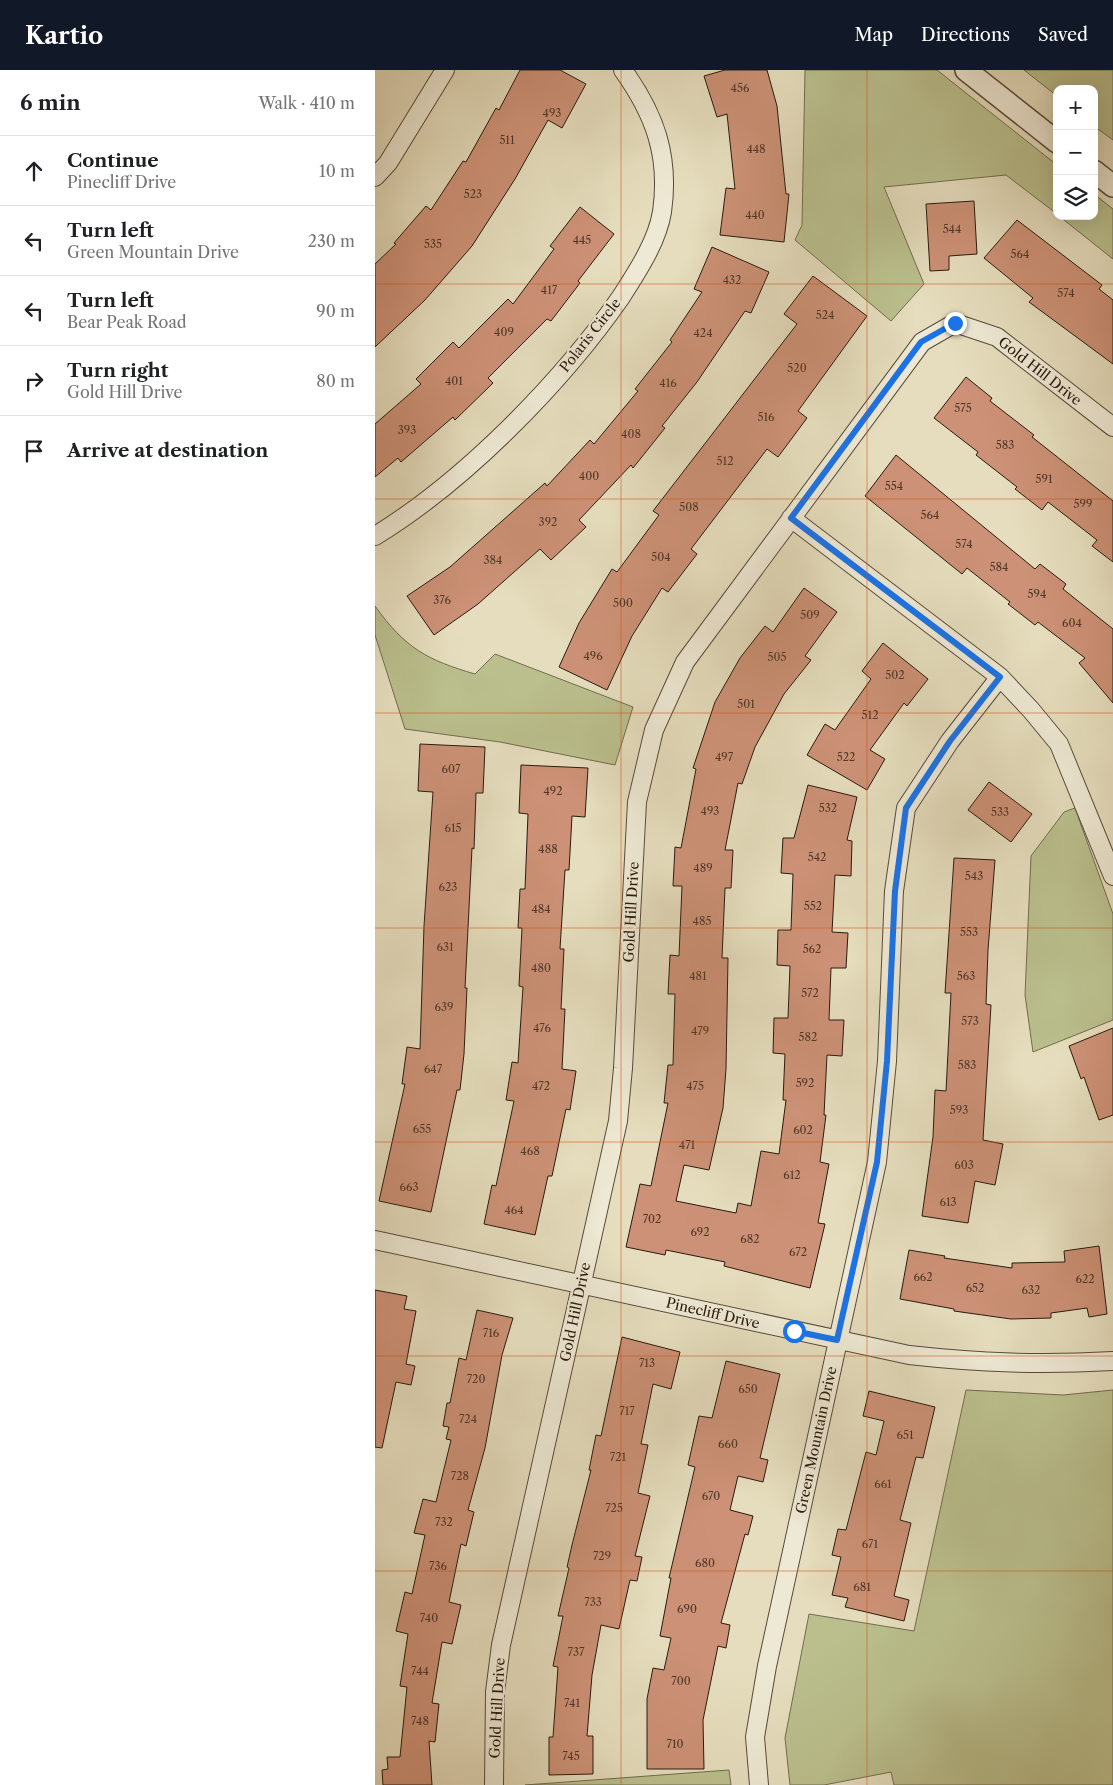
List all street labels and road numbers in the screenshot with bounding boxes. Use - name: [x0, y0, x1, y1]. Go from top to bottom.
- street label: Polaris Circle: [555, 294, 625, 376]
- street label: Gold Hill Drive: [995, 333, 1085, 409]
- street label: Gold Hill Drive: [619, 861, 643, 963]
- street label: Gold Hill Drive: [556, 1261, 594, 1363]
- street label: Pinecliff Drive: [664, 1293, 762, 1333]
- street label: Green Mountain Drive: [792, 1364, 840, 1515]
- street label: Gold Hill Drive: [485, 1657, 509, 1759]

